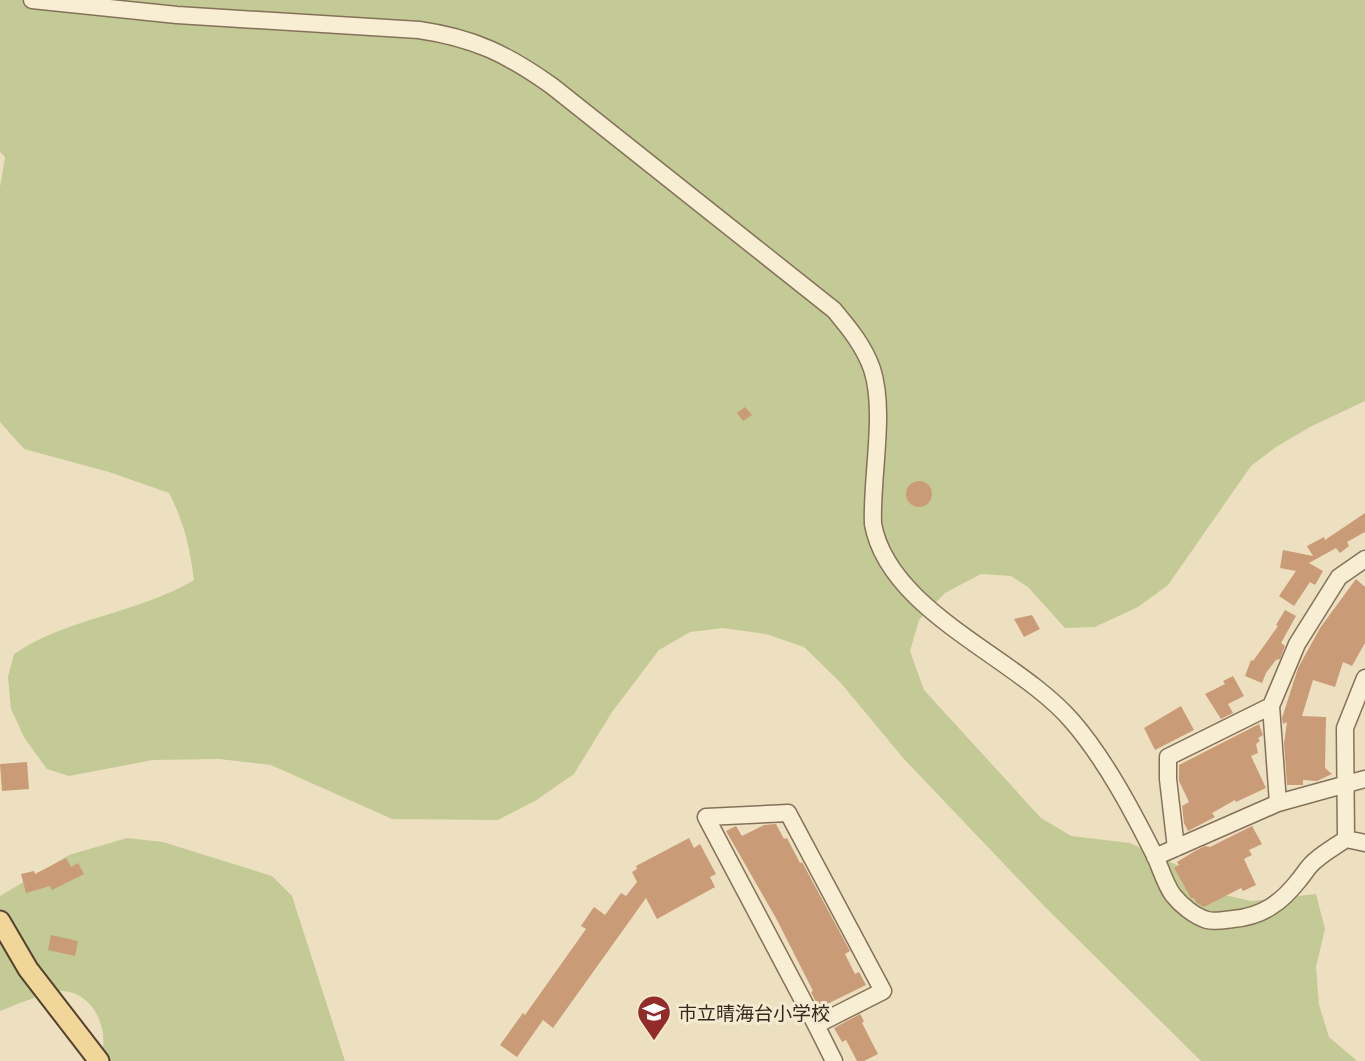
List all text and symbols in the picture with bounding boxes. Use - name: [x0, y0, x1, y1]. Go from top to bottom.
- school or university icon: 市立晴海台小学校: [635, 993, 673, 1042]
- place label: 市立晴海台小学校: [678, 999, 830, 1025]

